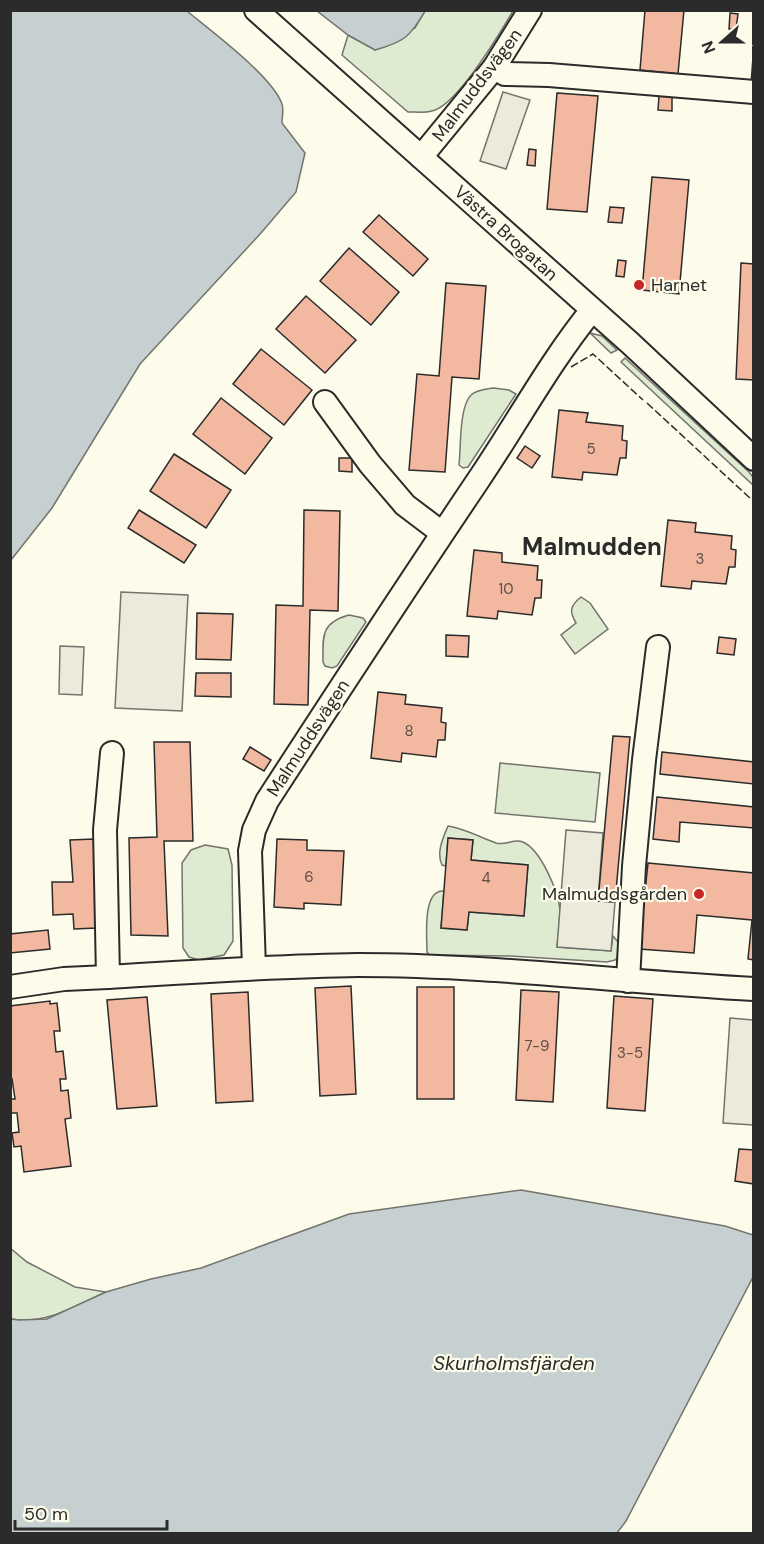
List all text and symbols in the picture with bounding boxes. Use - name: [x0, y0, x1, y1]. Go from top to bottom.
- north arrow: [692, 12, 752, 72]
- street label: Malmuddsvägen: [427, 24, 527, 146]
- text: N: [697, 38, 720, 56]
- street label: Västra Brogatan: [449, 180, 563, 286]
- place label: Harnet: [651, 273, 707, 297]
- marker: Harnet: [632, 278, 646, 292]
- house number: 5: [586, 439, 596, 459]
- district label: Malmudden: [522, 531, 662, 562]
- house number: 3: [696, 549, 704, 569]
- house number: 10: [499, 579, 513, 599]
- street label: Malmuddsvägen: [261, 675, 355, 801]
- house number: 8: [404, 721, 414, 741]
- house number: 6: [304, 867, 314, 887]
- house number: 4: [481, 868, 491, 888]
- place label: Malmuddsgården: [542, 882, 687, 906]
- marker: Malmuddsgården: [692, 887, 706, 901]
- house number: 7-9: [524, 1036, 550, 1056]
- house number: 3-5: [617, 1043, 643, 1063]
- water label: Skurholmsfjärden: [433, 1350, 595, 1376]
- scale bar: [15, 1493, 166, 1531]
- text: 50 m: [24, 1502, 68, 1526]

